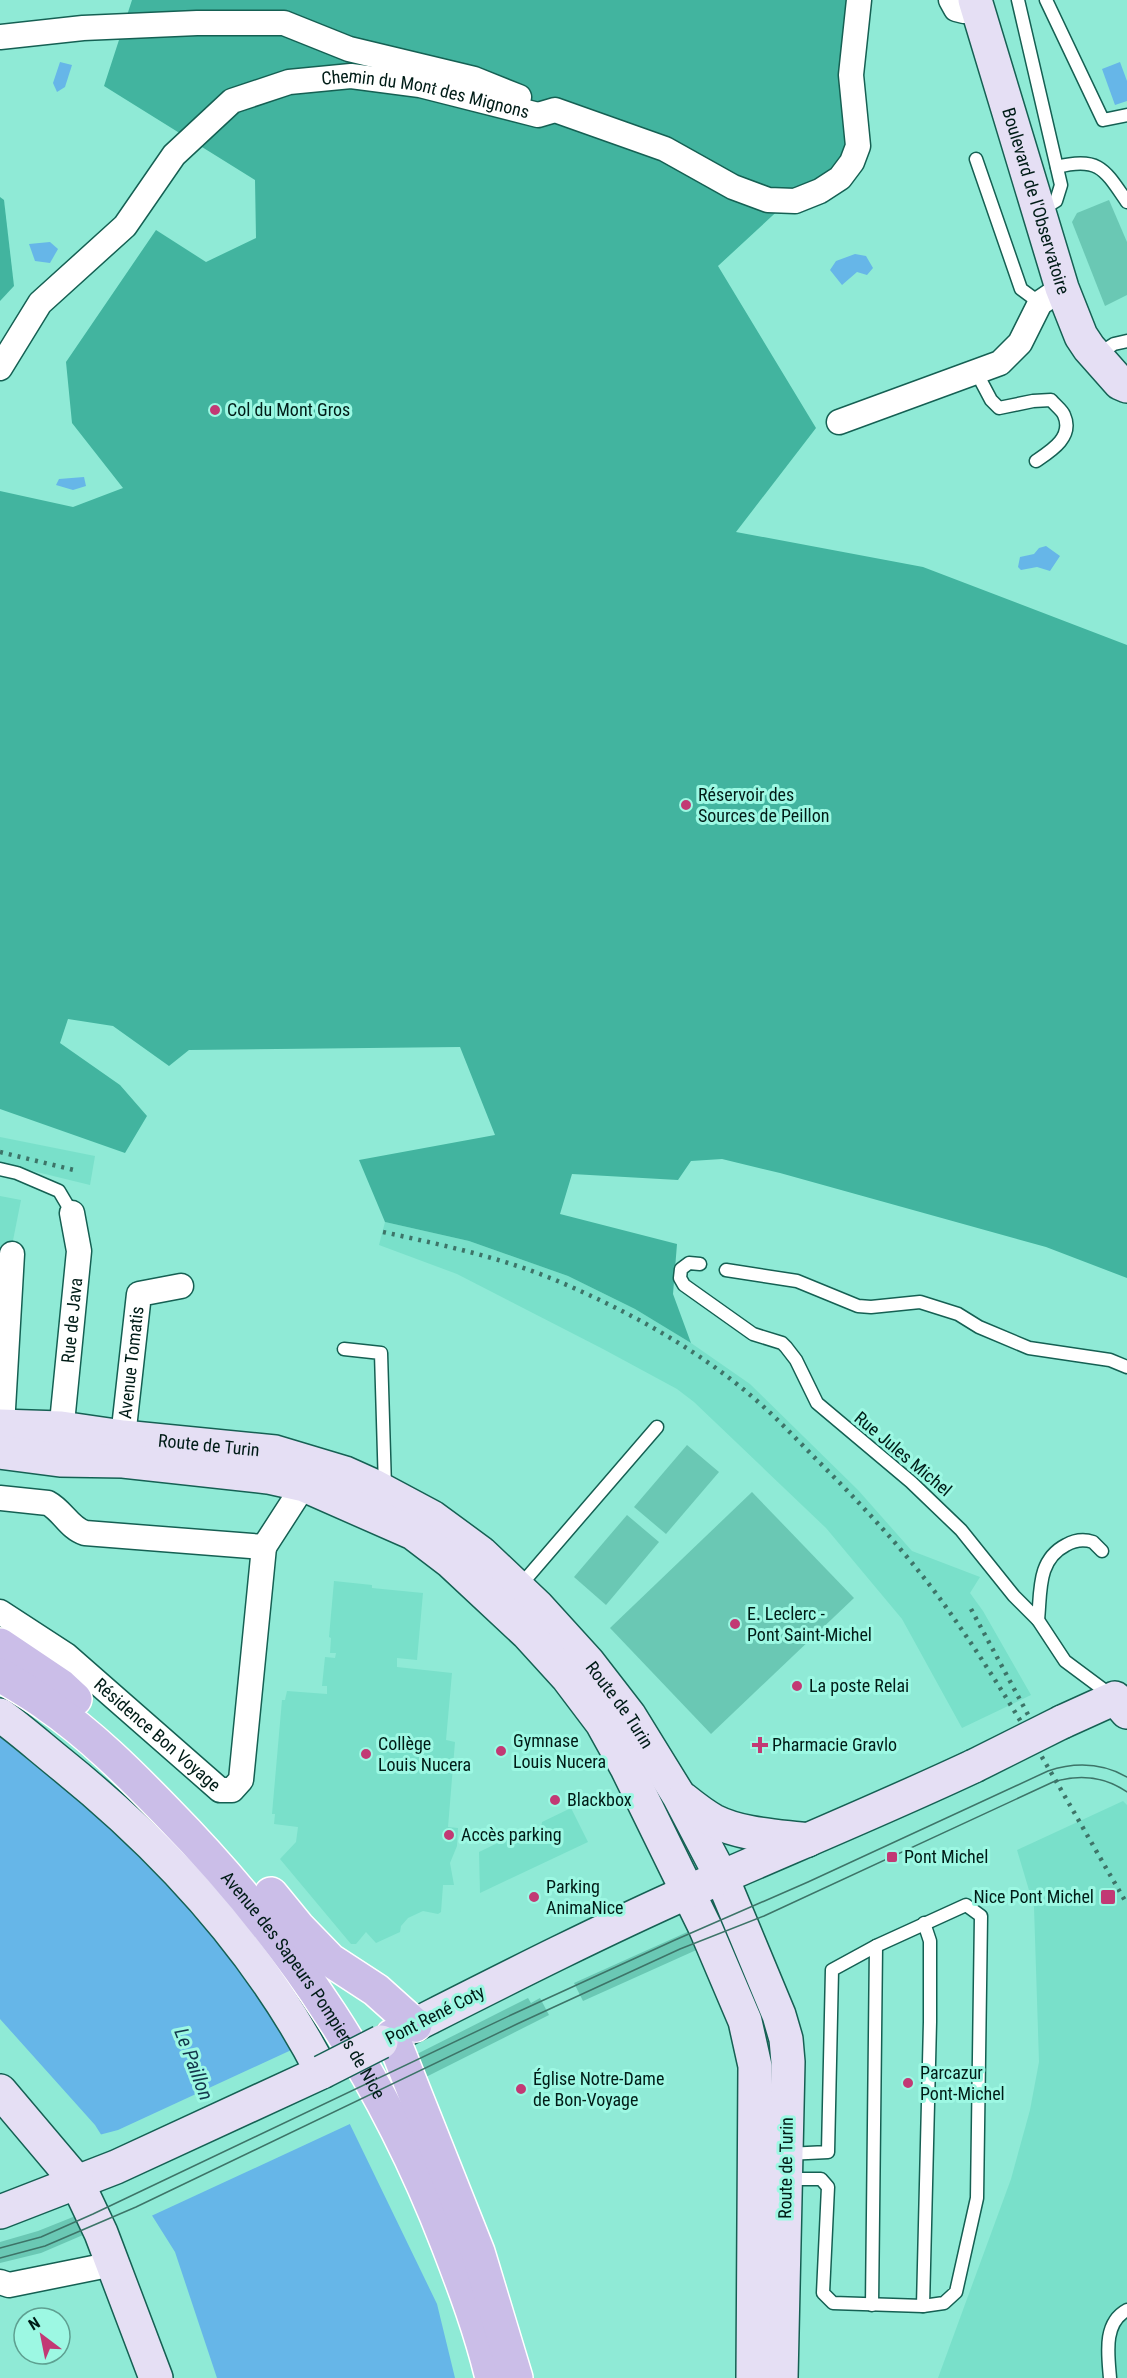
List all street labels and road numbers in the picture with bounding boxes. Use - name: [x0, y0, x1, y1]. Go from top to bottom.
- street label: Chemin du Mont des Mignons: [320, 65, 532, 122]
- street label: Boulevard de l'Observatoire: [998, 105, 1074, 297]
- street label: Rue de Java: [57, 1277, 86, 1364]
- street label: Avenue Tomatis: [114, 1305, 148, 1420]
- street label: Rue Jules Michel: [850, 1407, 956, 1500]
- street label: Route de Turin: [157, 1430, 261, 1460]
- street label: Route de Turin: [582, 1657, 658, 1752]
- street label: Résidence Bon Voyage: [90, 1674, 225, 1796]
- street label: Avenue des Sapeurs Pompiers de Nice: [217, 1867, 390, 2102]
- street label: Pont René Coty: [382, 1980, 488, 2049]
- street label: Route de Turin: [774, 2117, 797, 2219]

